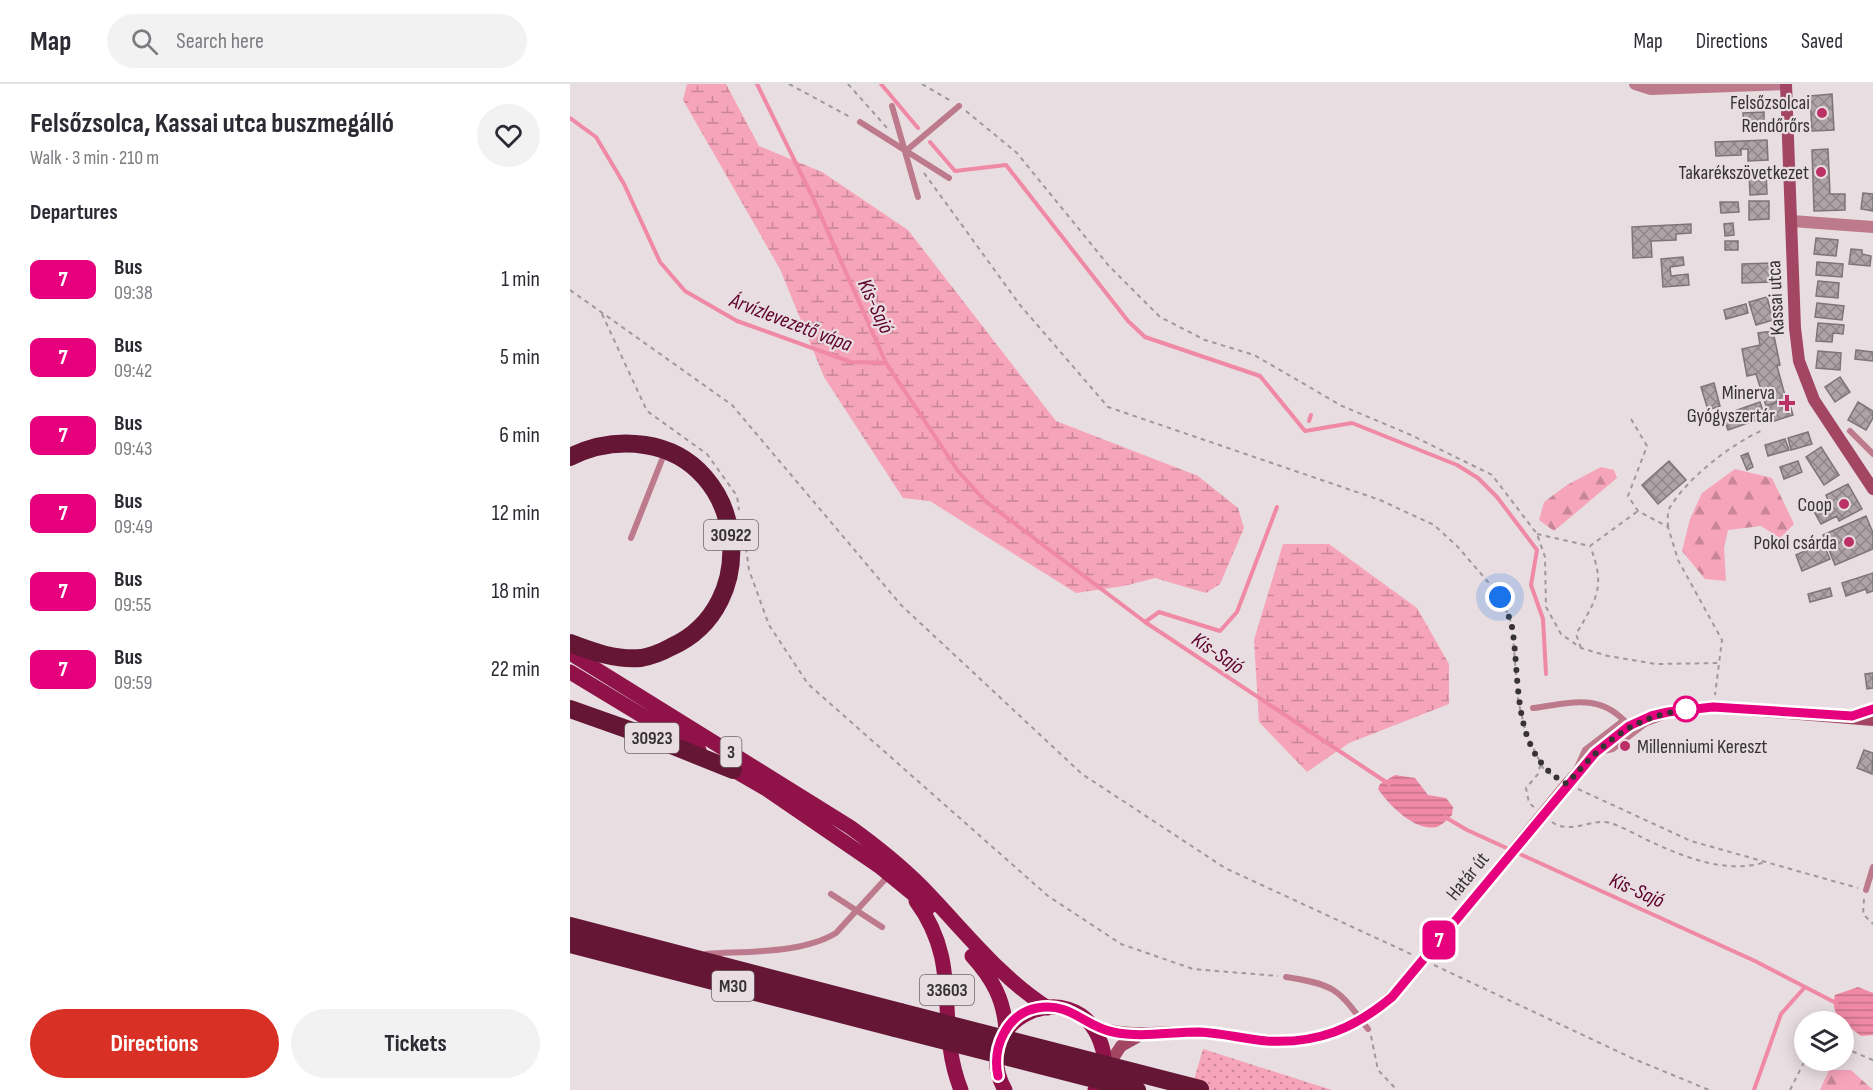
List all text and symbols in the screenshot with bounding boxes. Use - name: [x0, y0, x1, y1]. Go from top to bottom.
- search box: [107, 14, 527, 68]
- text: Map: [30, 25, 71, 58]
- icon: search: [128, 25, 161, 58]
- text: Search here: [176, 28, 264, 55]
- text: Map: [1633, 29, 1663, 54]
- text: Directions: [1696, 29, 1768, 54]
- text: Saved: [1801, 29, 1843, 54]
- place label: Felsőzsolcai Rendőrőrs: [1730, 91, 1810, 138]
- button: heart: [477, 104, 540, 167]
- marker: Felsőzsolcai Rendőrőrs: [1815, 106, 1829, 120]
- text: Felsőzsolca, Kassai utca buszmegálló: [30, 107, 394, 140]
- text: Walk · 3 min · 210 m: [30, 146, 159, 170]
- place label: Takarékszövetkezet: [1678, 161, 1809, 185]
- marker: Takarékszövetkezet: [1814, 165, 1828, 179]
- text: Departures: [30, 199, 118, 226]
- text: Bus: [114, 254, 143, 281]
- street label: Kassai utca: [1762, 260, 1790, 336]
- text: 1 min: [501, 266, 540, 293]
- text: 7: [58, 267, 68, 292]
- water label: Kis-Sajó: [852, 275, 899, 338]
- text: 09:38: [114, 281, 153, 305]
- water label: Árvízlevezető vápa: [725, 287, 856, 357]
- text: Bus: [114, 332, 143, 359]
- text: 5 min: [500, 344, 540, 371]
- text: 7: [58, 345, 68, 370]
- text: 09:42: [114, 359, 152, 383]
- place label: Minerva Gyógyszertár: [1687, 381, 1775, 428]
- marker: Minerva Gyógyszertár: [1780, 396, 1794, 410]
- text: Bus: [114, 410, 143, 437]
- text: 6 min: [499, 422, 540, 449]
- text: 7: [58, 423, 68, 448]
- text: 09:43: [114, 437, 152, 461]
- text: Bus: [114, 488, 143, 515]
- place label: Coop: [1798, 493, 1832, 517]
- marker: Coop: [1837, 497, 1851, 511]
- text: 12 min: [492, 500, 540, 527]
- text: 7: [58, 501, 68, 526]
- text: 09:49: [114, 515, 153, 539]
- road number: 30922: [704, 520, 758, 550]
- place label: Pokol csárda: [1753, 531, 1837, 555]
- marker: Pokol csárda: [1842, 535, 1856, 549]
- text: Bus: [114, 566, 143, 593]
- text: 18 min: [492, 578, 540, 605]
- text: 7: [58, 579, 68, 604]
- your location: [1485, 582, 1515, 612]
- text: 09:55: [114, 593, 152, 617]
- water label: Kis-Sajó: [1187, 627, 1249, 680]
- text: Bus: [114, 644, 143, 671]
- text: 22 min: [491, 656, 540, 683]
- text: 7: [58, 657, 68, 682]
- text: 09:59: [114, 671, 152, 695]
- unlabelled marker: [1673, 696, 1699, 722]
- road number: 30923: [625, 723, 679, 753]
- place label: Millenniumi Kereszt: [1637, 735, 1767, 759]
- road number: 3: [720, 737, 742, 767]
- marker: Millenniumi Kereszt: [1618, 739, 1632, 753]
- street label: Határ út: [1441, 848, 1494, 906]
- water label: Kis-Sajó: [1605, 867, 1669, 914]
- line badge: 7: [1420, 920, 1458, 960]
- text: 7: [1434, 928, 1444, 953]
- road number: M30: [712, 971, 754, 1001]
- road number: 33603: [920, 975, 974, 1005]
- button: Directions: [30, 1009, 279, 1078]
- button: Tickets: [291, 1009, 540, 1078]
- map controls: [1794, 1011, 1854, 1071]
- button: layers: [1794, 1011, 1854, 1071]

